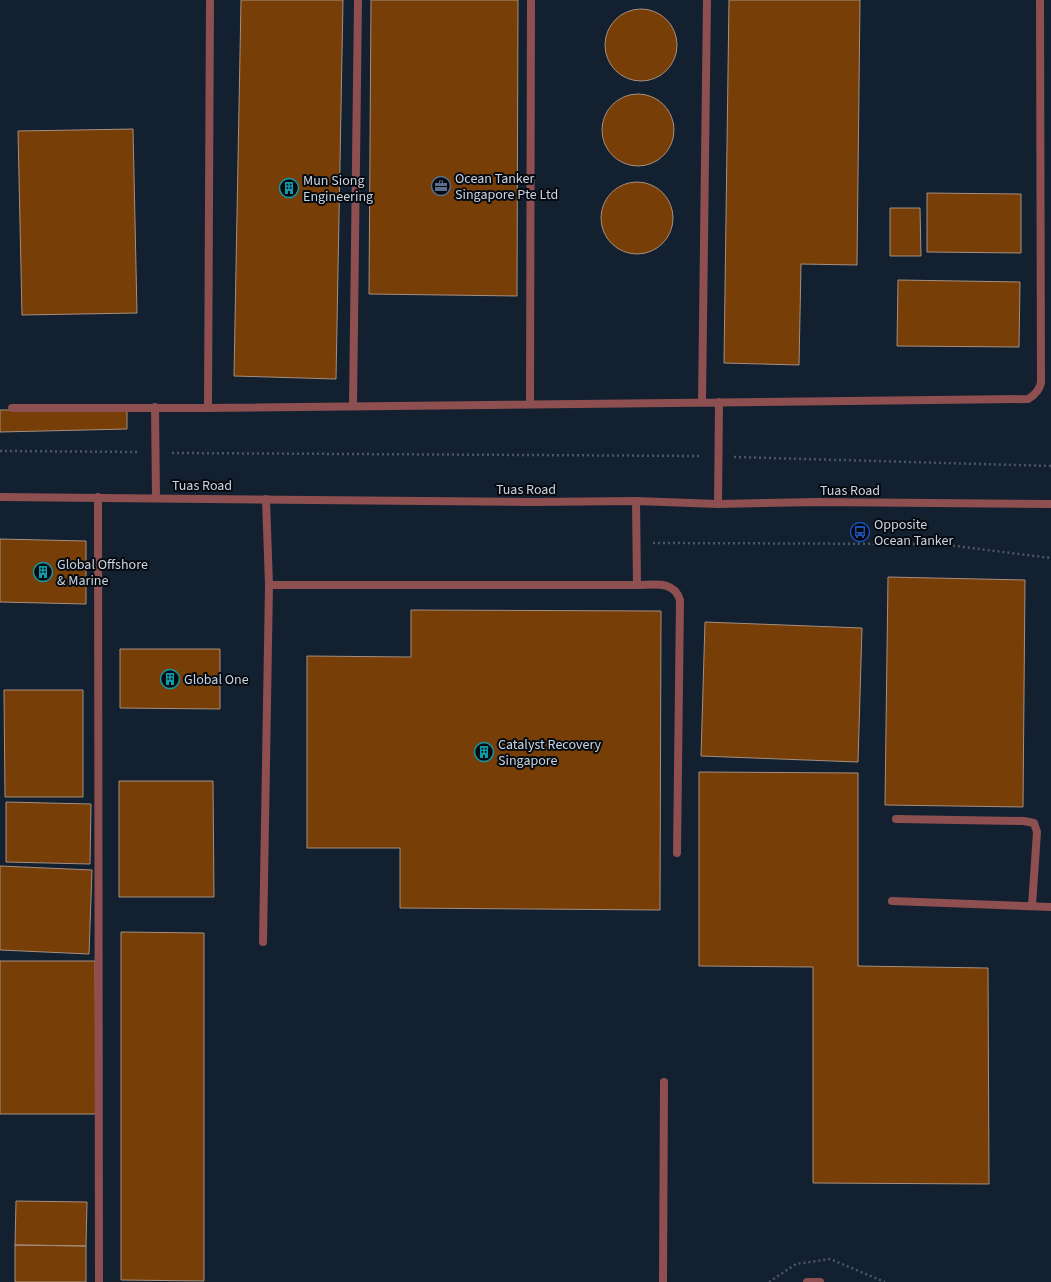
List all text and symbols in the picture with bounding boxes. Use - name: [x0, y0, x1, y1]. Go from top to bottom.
- place label: Ocean Tanker Singapore Pte Ltd: [455, 169, 558, 205]
- place label: Mun Siong Engineering: [303, 171, 373, 207]
- office icon: Ocean Tanker Singapore Pte Ltd: [430, 175, 452, 197]
- building icon: Mun Siong Engineering: [278, 177, 300, 199]
- street label: Tuas Road: [172, 476, 232, 496]
- street label: Tuas Road: [496, 480, 556, 500]
- street label: Tuas Road: [820, 481, 880, 501]
- place label: Opposite Ocean Tanker: [874, 515, 953, 551]
- bus stop icon: Opposite Ocean Tanker: [849, 521, 871, 543]
- place label: Global Offshore & Marine: [57, 555, 148, 591]
- building icon: Global Offshore & Marine: [32, 561, 54, 583]
- building icon: Global One: [159, 668, 181, 690]
- place label: Global One: [184, 670, 249, 690]
- place label: Catalyst Recovery Singapore: [498, 735, 602, 771]
- building icon: Catalyst Recovery Singapore: [473, 741, 495, 763]

